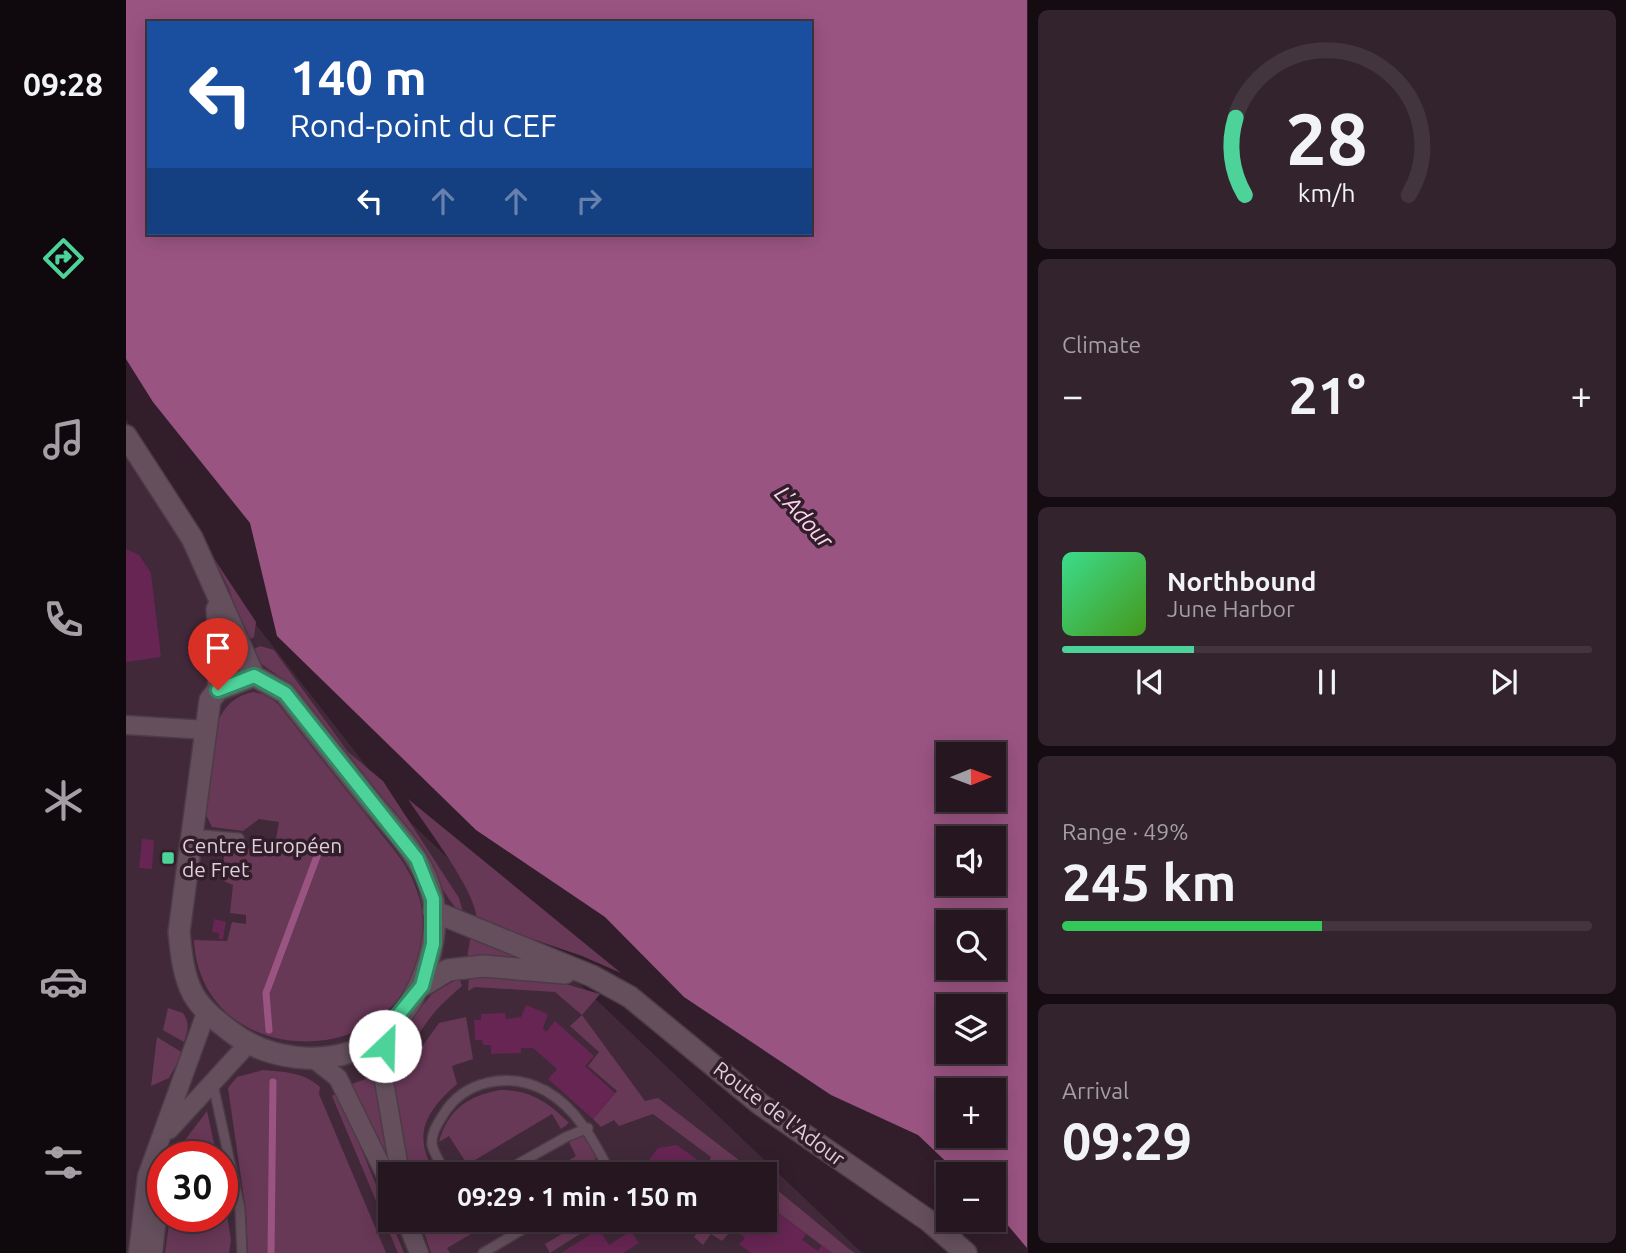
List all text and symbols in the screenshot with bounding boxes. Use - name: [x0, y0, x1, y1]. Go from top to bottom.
- icon: left: [175, 49, 266, 140]
- text: 140 m: [290, 49, 427, 104]
- text: 09:28: [23, 66, 103, 102]
- text: 28: [1286, 98, 1368, 180]
- text: Rond-point du CEF: [290, 107, 557, 143]
- text: km/h: [1298, 179, 1356, 207]
- icon: left: [351, 182, 389, 220]
- icon: ahead: [424, 182, 462, 220]
- icon: ahead: [497, 182, 535, 220]
- icon: right: [570, 182, 608, 220]
- icon: directions: [39, 234, 88, 283]
- text: Climate: [1062, 332, 1141, 357]
- text: 21°: [1288, 366, 1366, 424]
- text: −: [1062, 374, 1083, 416]
- text: +: [1571, 374, 1592, 416]
- icon: music: [39, 415, 88, 464]
- water label: L'Adour: [770, 481, 839, 553]
- text: Northbound: [1167, 567, 1316, 596]
- icon: phone: [39, 595, 88, 644]
- text: June Harbor: [1167, 596, 1295, 621]
- pin: [188, 618, 248, 690]
- icon: arrive: [199, 629, 237, 667]
- icon: previous: [1131, 663, 1169, 701]
- icon: pause: [1308, 663, 1346, 701]
- icon: next: [1485, 663, 1523, 701]
- north arrow: [936, 742, 1006, 812]
- map controls: [936, 742, 1006, 1232]
- icon: climate: [39, 776, 88, 825]
- text: Range · 49%: [1062, 819, 1189, 844]
- button: sound: [936, 826, 1006, 896]
- place label: Centre Européen de Fret: [182, 833, 342, 881]
- marker: Centre Européen de Fret: [160, 850, 176, 866]
- text: 245 km: [1062, 853, 1236, 911]
- button: search: [936, 910, 1006, 980]
- icon: car: [39, 957, 88, 1006]
- button: layers: [936, 994, 1006, 1064]
- position arrow: [348, 1009, 422, 1083]
- street label: Route de l'Adour: [709, 1056, 850, 1170]
- button: +: [936, 1078, 1006, 1148]
- text: Arrival: [1062, 1078, 1129, 1103]
- text: 09:29: [1062, 1112, 1192, 1170]
- icon: filters: [39, 1138, 88, 1187]
- speed limit sign: 30: [147, 1141, 238, 1232]
- button: −: [936, 1162, 1006, 1232]
- text: 09:29 · 1 min · 150 m: [457, 1182, 698, 1211]

